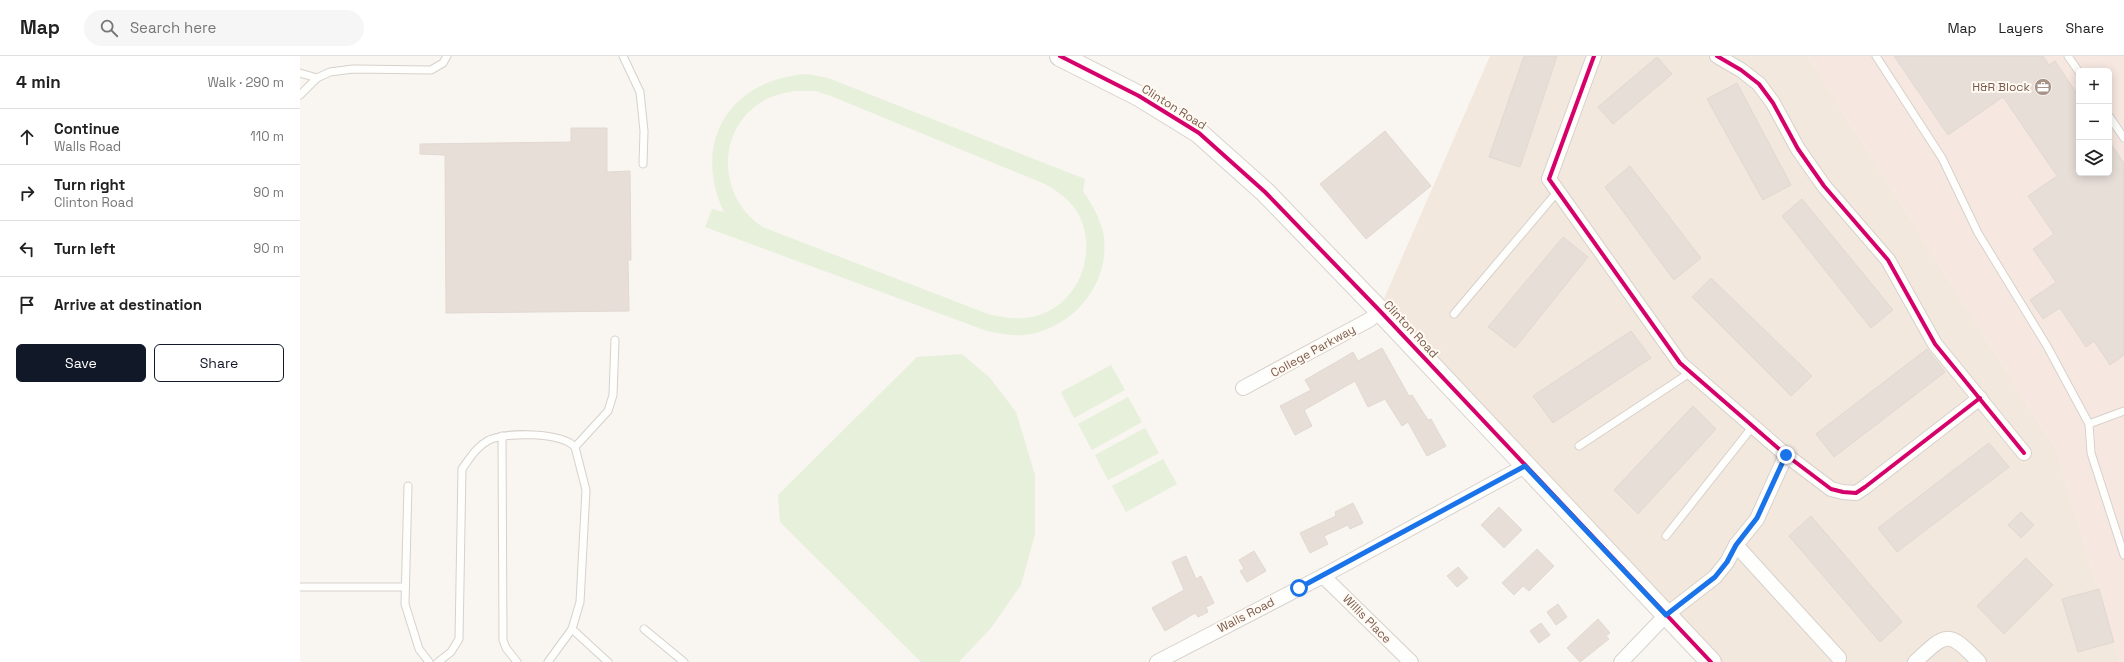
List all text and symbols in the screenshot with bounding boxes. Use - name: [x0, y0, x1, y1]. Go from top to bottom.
- search box: [84, 10, 364, 46]
- text: Map: [20, 15, 60, 40]
- icon: search: [98, 17, 120, 39]
- text: Search here: [130, 18, 216, 37]
- text: Map: [1947, 19, 1977, 37]
- text: Layers: [1999, 19, 2043, 37]
- text: Share: [2065, 19, 2104, 37]
- map controls: [2076, 68, 2112, 176]
- button: +: [2076, 68, 2112, 104]
- text: 4 min: [16, 71, 61, 93]
- text: Walk · 290 m: [207, 74, 284, 91]
- office icon: H&R Block: [2033, 77, 2053, 97]
- place label: H&R Block: [1972, 79, 2031, 95]
- street label: Clinton Road: [1139, 81, 1209, 133]
- button: −: [2076, 104, 2112, 140]
- text: Continue: [54, 119, 120, 138]
- icon: ahead: [16, 126, 38, 148]
- text: 110 m: [250, 128, 284, 145]
- text: Walls Road: [54, 138, 121, 155]
- button: layers: [2076, 140, 2112, 176]
- text: Turn right: [54, 175, 125, 194]
- icon: right: [16, 182, 38, 204]
- text: 90 m: [253, 184, 284, 201]
- text: Clinton Road: [54, 194, 134, 211]
- icon: left: [16, 238, 38, 260]
- text: Turn left: [54, 239, 116, 258]
- text: 90 m: [253, 240, 284, 257]
- icon: arrive: [16, 294, 38, 316]
- text: Arrive at destination: [54, 295, 202, 314]
- street label: Clinton Road: [1380, 297, 1442, 361]
- street label: College Parkway: [1268, 321, 1358, 381]
- button: Save: [16, 344, 146, 382]
- button: Share: [154, 344, 284, 382]
- route end: [1777, 446, 1795, 464]
- route start: [1290, 579, 1308, 597]
- street label: Willis Place: [1339, 591, 1395, 647]
- street label: Walls Road: [1215, 594, 1277, 636]

